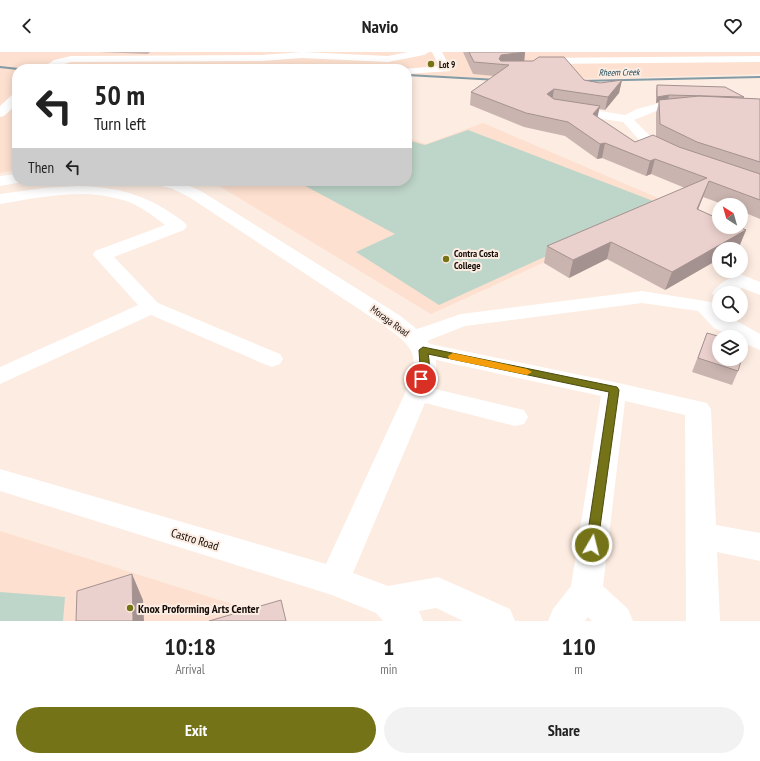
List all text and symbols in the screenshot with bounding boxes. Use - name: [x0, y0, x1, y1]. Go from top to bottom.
- icon: back: [16, 15, 38, 37]
- text: Navio: [362, 15, 398, 38]
- icon: heart: [722, 15, 744, 37]
- marker: Lot 9: [426, 59, 436, 69]
- place label: Lot 9: [439, 59, 455, 70]
- water label: Rheem Creek: [599, 66, 641, 78]
- text: 50 m: [94, 76, 145, 113]
- icon: left: [28, 80, 80, 132]
- text: Turn left: [94, 112, 146, 135]
- icon: left: [62, 156, 84, 178]
- text: Then: [28, 158, 54, 177]
- north arrow: [712, 198, 748, 234]
- map controls: [712, 198, 748, 366]
- button: sound: [712, 242, 748, 278]
- place label: Contra Costa College: [454, 247, 498, 272]
- marker: Contra Costa College: [441, 254, 451, 264]
- button: search: [712, 286, 748, 322]
- street label: Moraga Road: [368, 303, 412, 339]
- button: layers: [712, 330, 748, 366]
- pin: [404, 362, 438, 396]
- icon: arrive: [410, 368, 432, 390]
- position arrow: [571, 524, 613, 566]
- street label: Castro Road: [169, 525, 221, 553]
- place label: Knox Proforming Arts Center: [138, 601, 260, 616]
- marker: Knox Proforming Arts Center: [125, 603, 135, 613]
- text: 10:18: [164, 631, 216, 662]
- text: 1: [383, 631, 394, 662]
- text: 110: [561, 631, 596, 662]
- text: Arrival: [175, 661, 205, 678]
- text: min: [380, 661, 397, 678]
- text: m: [574, 661, 583, 678]
- button: Exit: [16, 707, 376, 753]
- button: Share: [384, 707, 744, 753]

